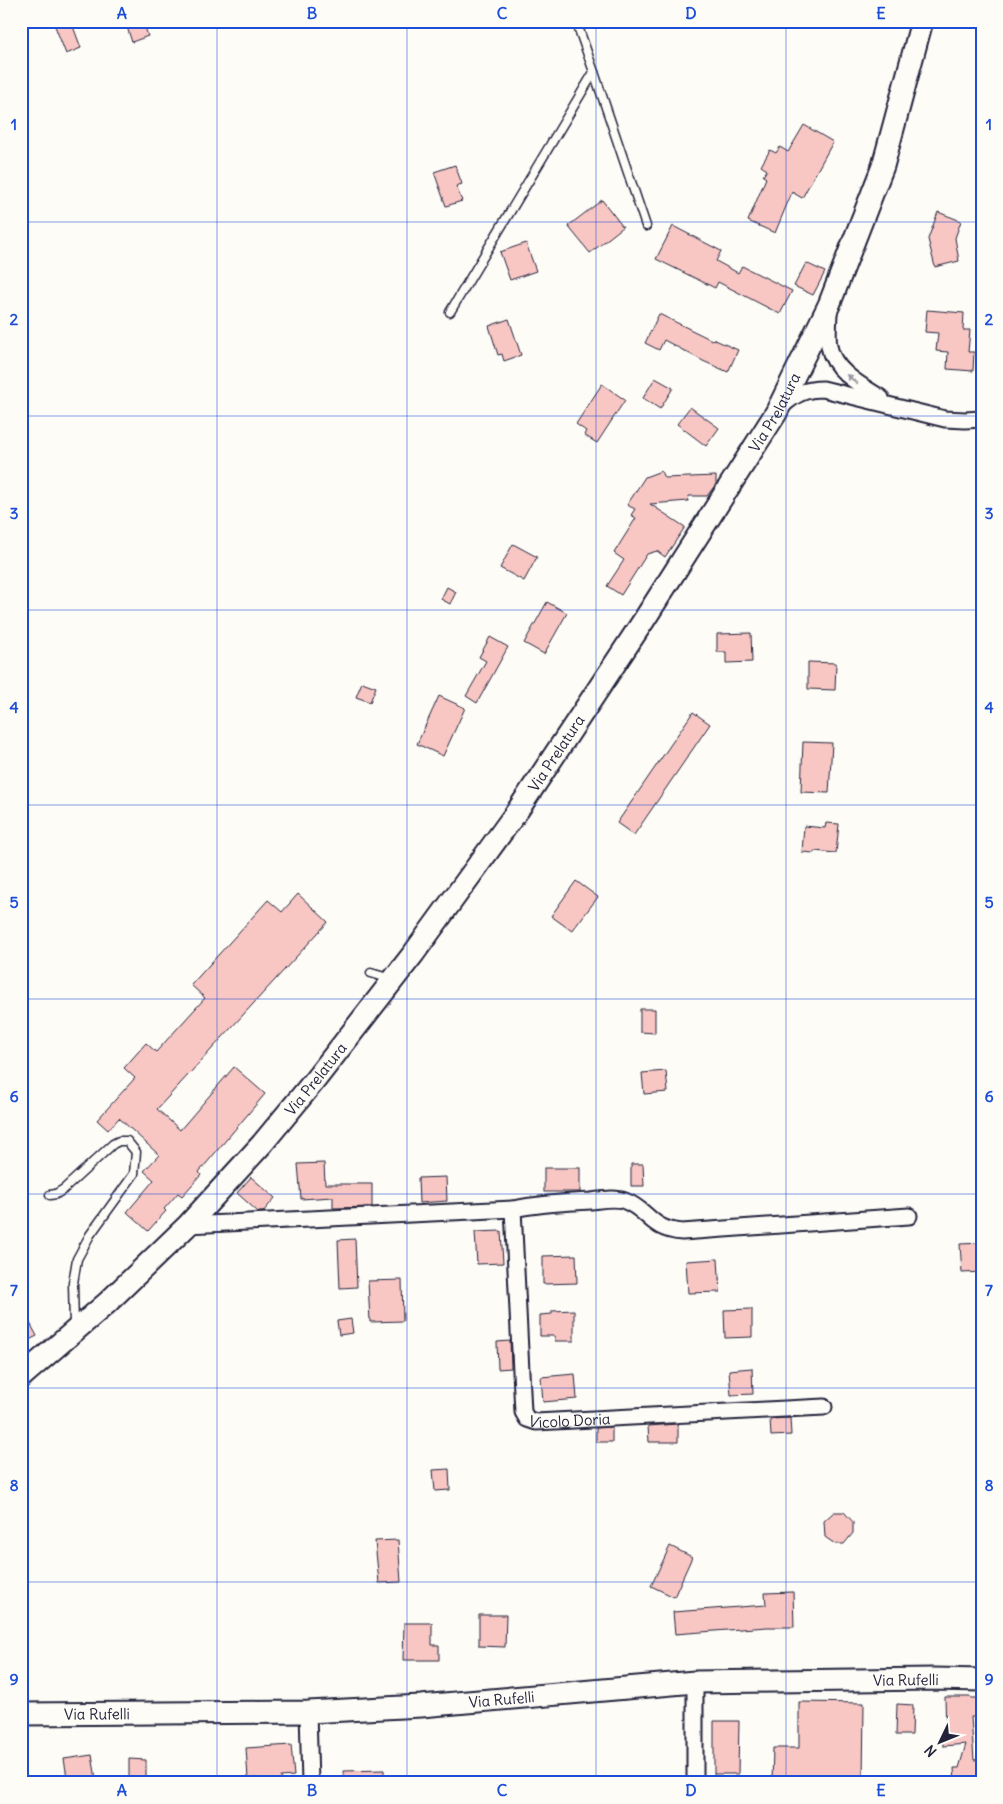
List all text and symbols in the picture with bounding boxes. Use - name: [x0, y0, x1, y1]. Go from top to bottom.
- text: A: [117, 3, 127, 23]
- text: B: [307, 3, 318, 23]
- text: C: [497, 3, 508, 23]
- text: D: [685, 3, 697, 23]
- text: E: [876, 3, 886, 23]
- text: 1: [11, 114, 17, 134]
- text: 1: [986, 114, 992, 134]
- text: 2: [10, 309, 19, 329]
- text: 2: [985, 309, 994, 329]
- street label: Via Prelatura: [744, 369, 804, 455]
- one-way arrow: [846, 373, 859, 384]
- text: 3: [9, 503, 19, 523]
- text: 3: [984, 503, 994, 523]
- text: 4: [9, 697, 19, 717]
- text: 4: [984, 697, 994, 717]
- street label: Via Prelatura: [524, 711, 588, 795]
- text: 5: [9, 892, 19, 912]
- text: 5: [984, 892, 994, 912]
- street label: Via Prelatura: [280, 1038, 351, 1119]
- text: 6: [9, 1086, 19, 1106]
- text: 6: [984, 1086, 994, 1106]
- text: 7: [10, 1280, 18, 1300]
- text: 7: [985, 1280, 993, 1300]
- street label: Vicolo Doria: [527, 1409, 611, 1432]
- text: 8: [9, 1475, 19, 1495]
- text: 8: [984, 1475, 994, 1495]
- text: 9: [9, 1669, 19, 1689]
- street label: Via Rufelli: [873, 1669, 939, 1689]
- text: 9: [984, 1669, 994, 1689]
- street label: Via Rufelli: [468, 1687, 535, 1711]
- street label: Via Rufelli: [64, 1704, 130, 1723]
- north arrow: [916, 1716, 966, 1766]
- text: N: [921, 1741, 940, 1761]
- text: A: [117, 1780, 127, 1800]
- text: B: [307, 1780, 318, 1800]
- text: C: [497, 1780, 508, 1800]
- text: D: [685, 1780, 697, 1800]
- text: E: [876, 1780, 886, 1800]

